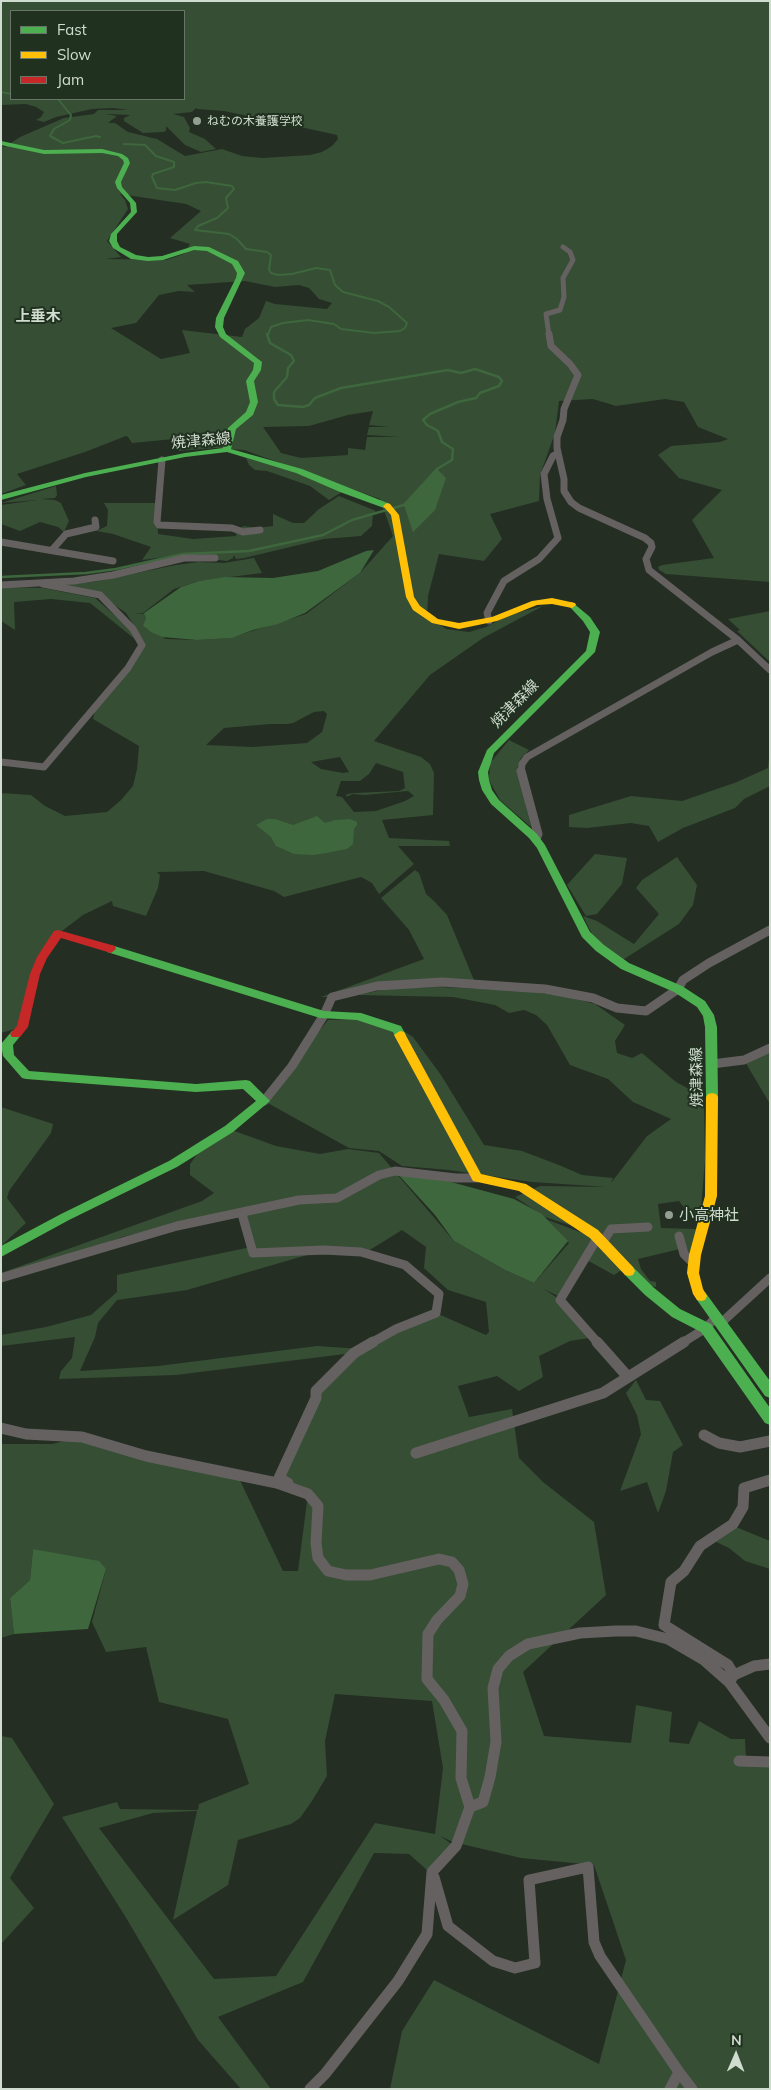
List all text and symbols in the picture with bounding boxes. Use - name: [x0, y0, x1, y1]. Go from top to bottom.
- legend: [10, 10, 185, 100]
- text: Fast: [57, 20, 87, 39]
- text: Slow: [57, 45, 91, 64]
- text: Jam: [57, 70, 84, 89]
- place label: ねむの木養護学校: [207, 114, 303, 128]
- marker: ねむの木養護学校: [191, 115, 203, 127]
- district label: 上垂木: [16, 307, 60, 325]
- street label: 焼津森線: [170, 429, 232, 453]
- street label: 焼津森線: [487, 676, 543, 732]
- street label: 焼津森線: [687, 1047, 707, 1107]
- place label: 小高神社: [679, 1206, 739, 1224]
- marker: 小高神社: [663, 1209, 675, 1221]
- north arrow: [711, 2030, 761, 2080]
- text: N: [731, 2031, 742, 2049]

